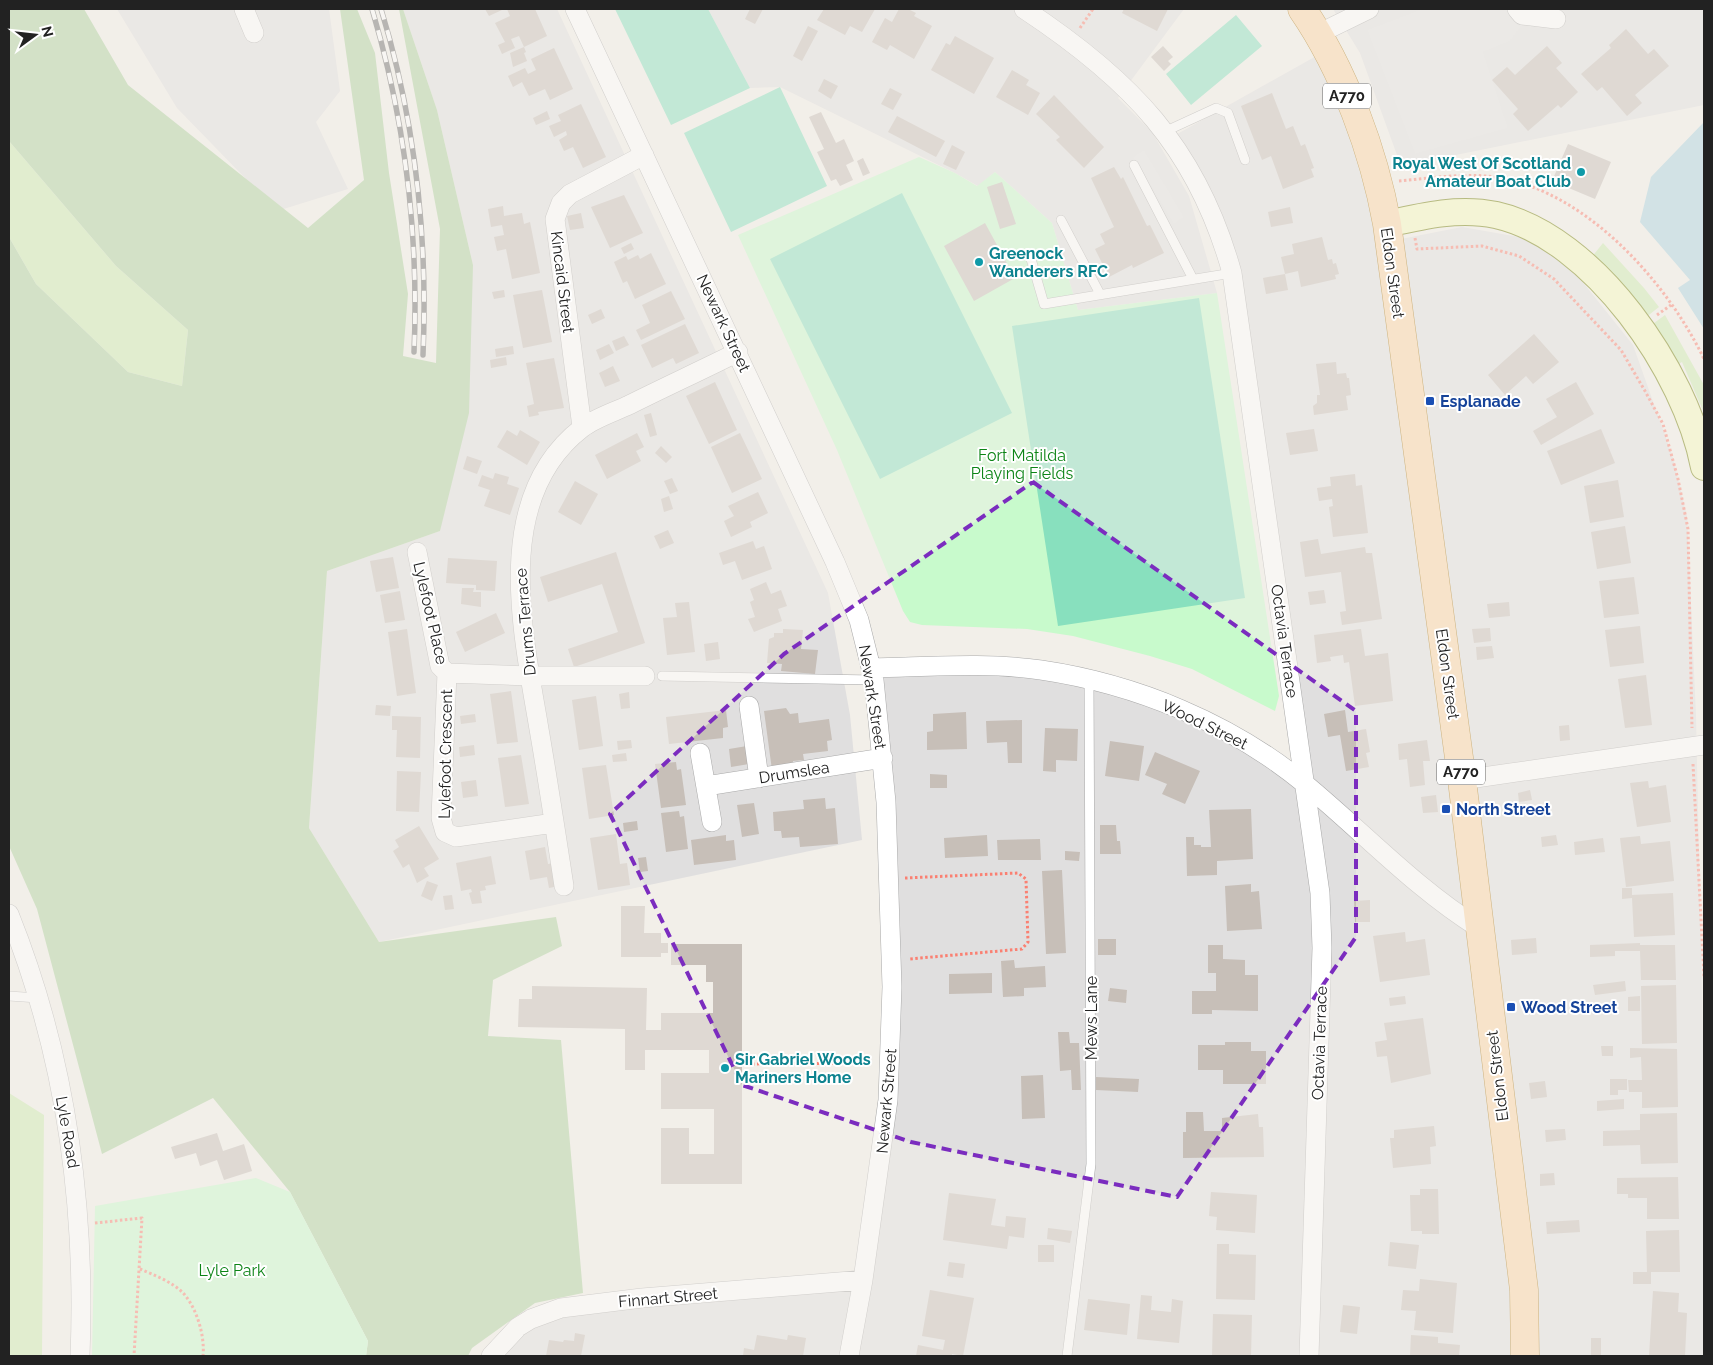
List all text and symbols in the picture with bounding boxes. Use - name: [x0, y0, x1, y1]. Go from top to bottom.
- north arrow: [10, 10, 60, 60]
- text: N: [38, 24, 57, 39]
- road number: A770: [1323, 84, 1371, 108]
- place label: Royal West Of Scotland Amateur Boat Club: [1392, 154, 1571, 191]
- marker: Royal West Of Scotland Amateur Boat Club: [1575, 166, 1587, 178]
- street label: Eldon Street: [1377, 227, 1408, 320]
- street label: Kincaid Street: [547, 230, 578, 335]
- place label: Greenock Wanderers RFC: [989, 244, 1108, 281]
- marker: Greenock Wanderers RFC: [973, 256, 985, 268]
- street label: Newark Street: [693, 271, 755, 376]
- place label: Esplanade: [1440, 392, 1521, 411]
- marker: Esplanade: [1424, 395, 1436, 407]
- park label: Fort Matilda Playing Fields: [971, 446, 1074, 483]
- street label: Lylefoot Place: [409, 560, 452, 666]
- street label: Drums Terrace: [511, 567, 540, 677]
- street label: Octavia Terrace: [1267, 583, 1302, 699]
- street label: Eldon Street: [1432, 628, 1463, 721]
- street label: Newark Street: [855, 644, 890, 751]
- street label: Lylefoot Crescent: [435, 688, 456, 819]
- street label: Wood Street: [1159, 696, 1251, 754]
- street label: Drumslea: [757, 758, 831, 787]
- road number: A770: [1437, 760, 1485, 784]
- place label: North Street: [1456, 800, 1551, 819]
- marker: North Street: [1440, 803, 1452, 815]
- street label: Mews Lane: [1082, 976, 1101, 1060]
- street label: Octavia Terrace: [1308, 986, 1331, 1100]
- place label: Wood Street: [1521, 998, 1617, 1017]
- marker: Wood Street: [1505, 1001, 1517, 1013]
- street label: Eldon Street: [1482, 1029, 1512, 1122]
- street label: Newark Street: [872, 1047, 901, 1154]
- place label: Sir Gabriel Woods Mariners Home: [735, 1050, 871, 1087]
- marker: Sir Gabriel Woods Mariners Home: [719, 1062, 731, 1074]
- street label: Lyle Road: [52, 1095, 83, 1170]
- park label: Lyle Park: [198, 1261, 266, 1280]
- street label: Finnart Street: [618, 1284, 719, 1311]

